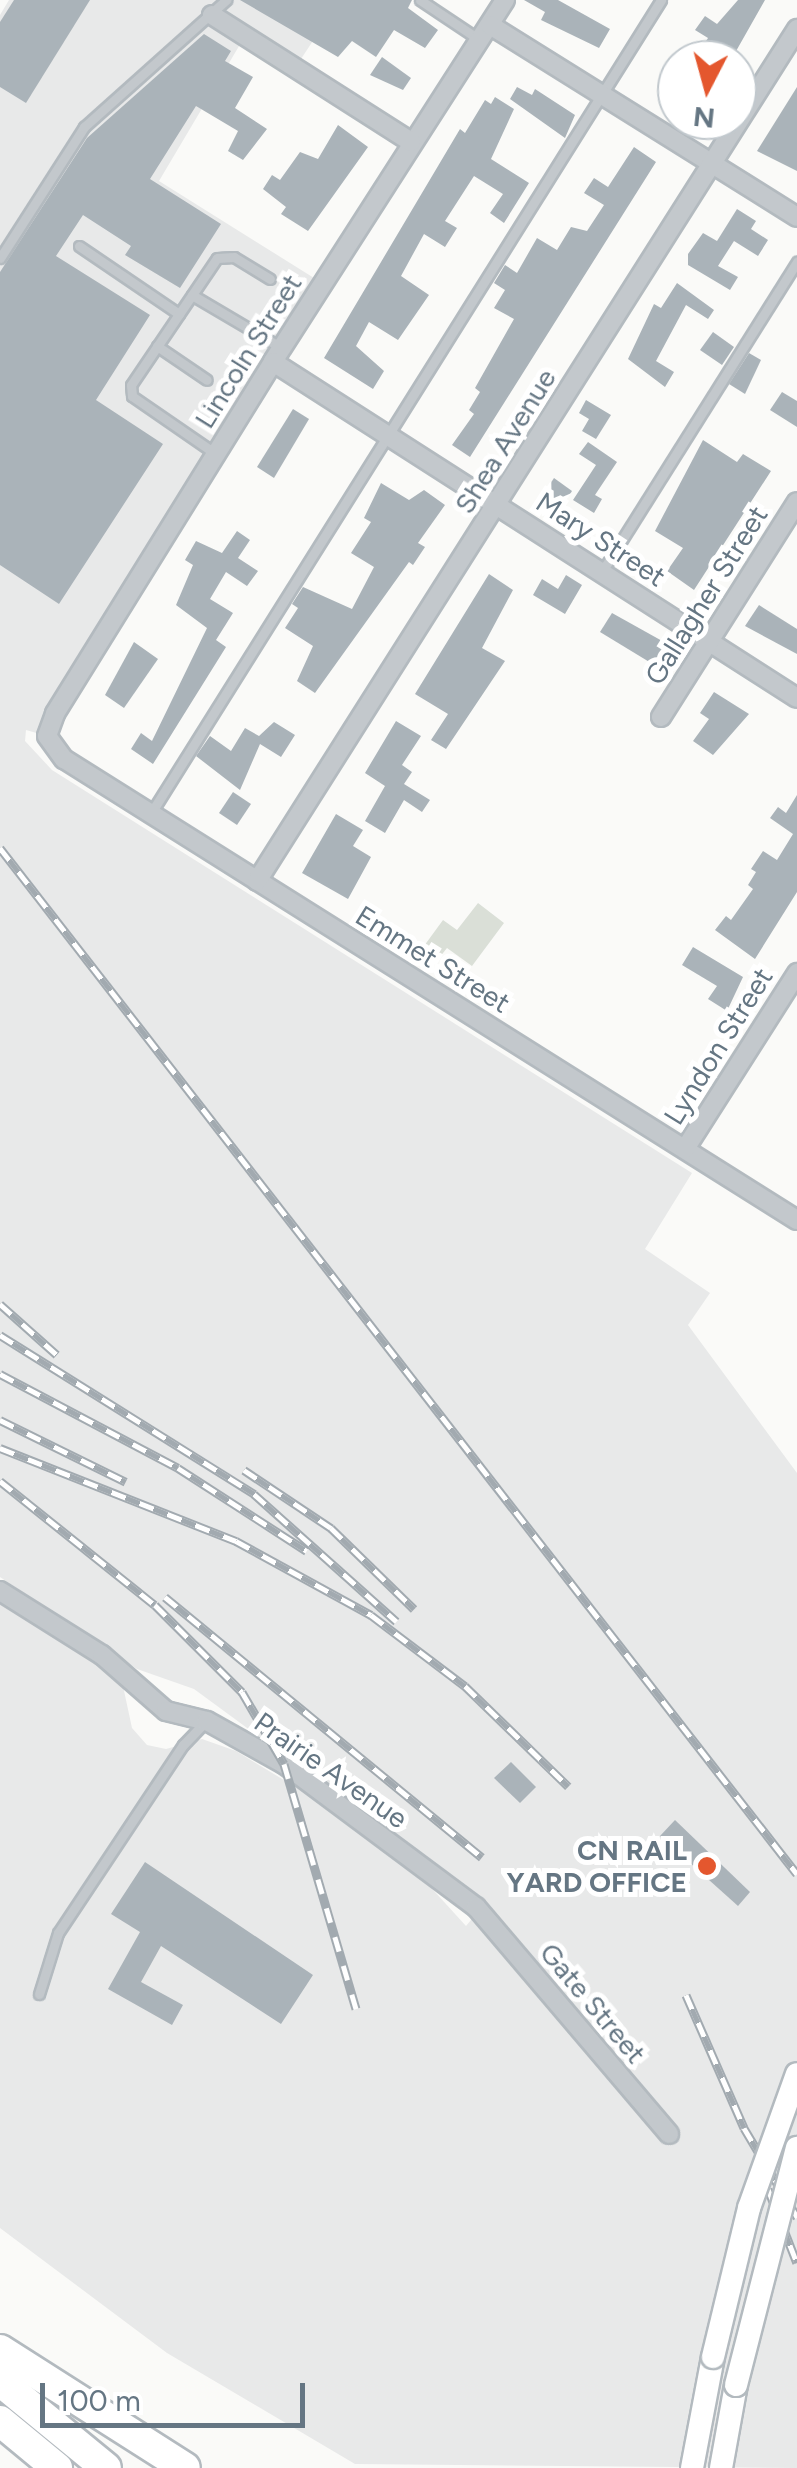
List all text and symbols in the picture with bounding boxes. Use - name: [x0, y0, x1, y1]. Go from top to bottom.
- north arrow: [657, 40, 757, 140]
- text: N: [692, 100, 717, 136]
- street label: Lincoln Street: [187, 268, 309, 434]
- street label: Shea Avenue: [447, 363, 563, 519]
- street label: Mary Street: [530, 485, 672, 593]
- street label: Gallagher Street: [638, 499, 774, 691]
- street label: Emmet Street: [350, 898, 516, 1020]
- street label: Lyndon Street: [656, 961, 780, 1131]
- street label: Prairie Avenue: [248, 1705, 414, 1835]
- place label: CN RAIL YARD OFFICE: [507, 1833, 687, 1899]
- marker: CN RAIL YARD OFFICE: [696, 1855, 718, 1877]
- street label: Gate Street: [533, 1936, 653, 2070]
- scale bar: [45, 2363, 310, 2425]
- text: 100 m: [57, 2382, 141, 2419]

